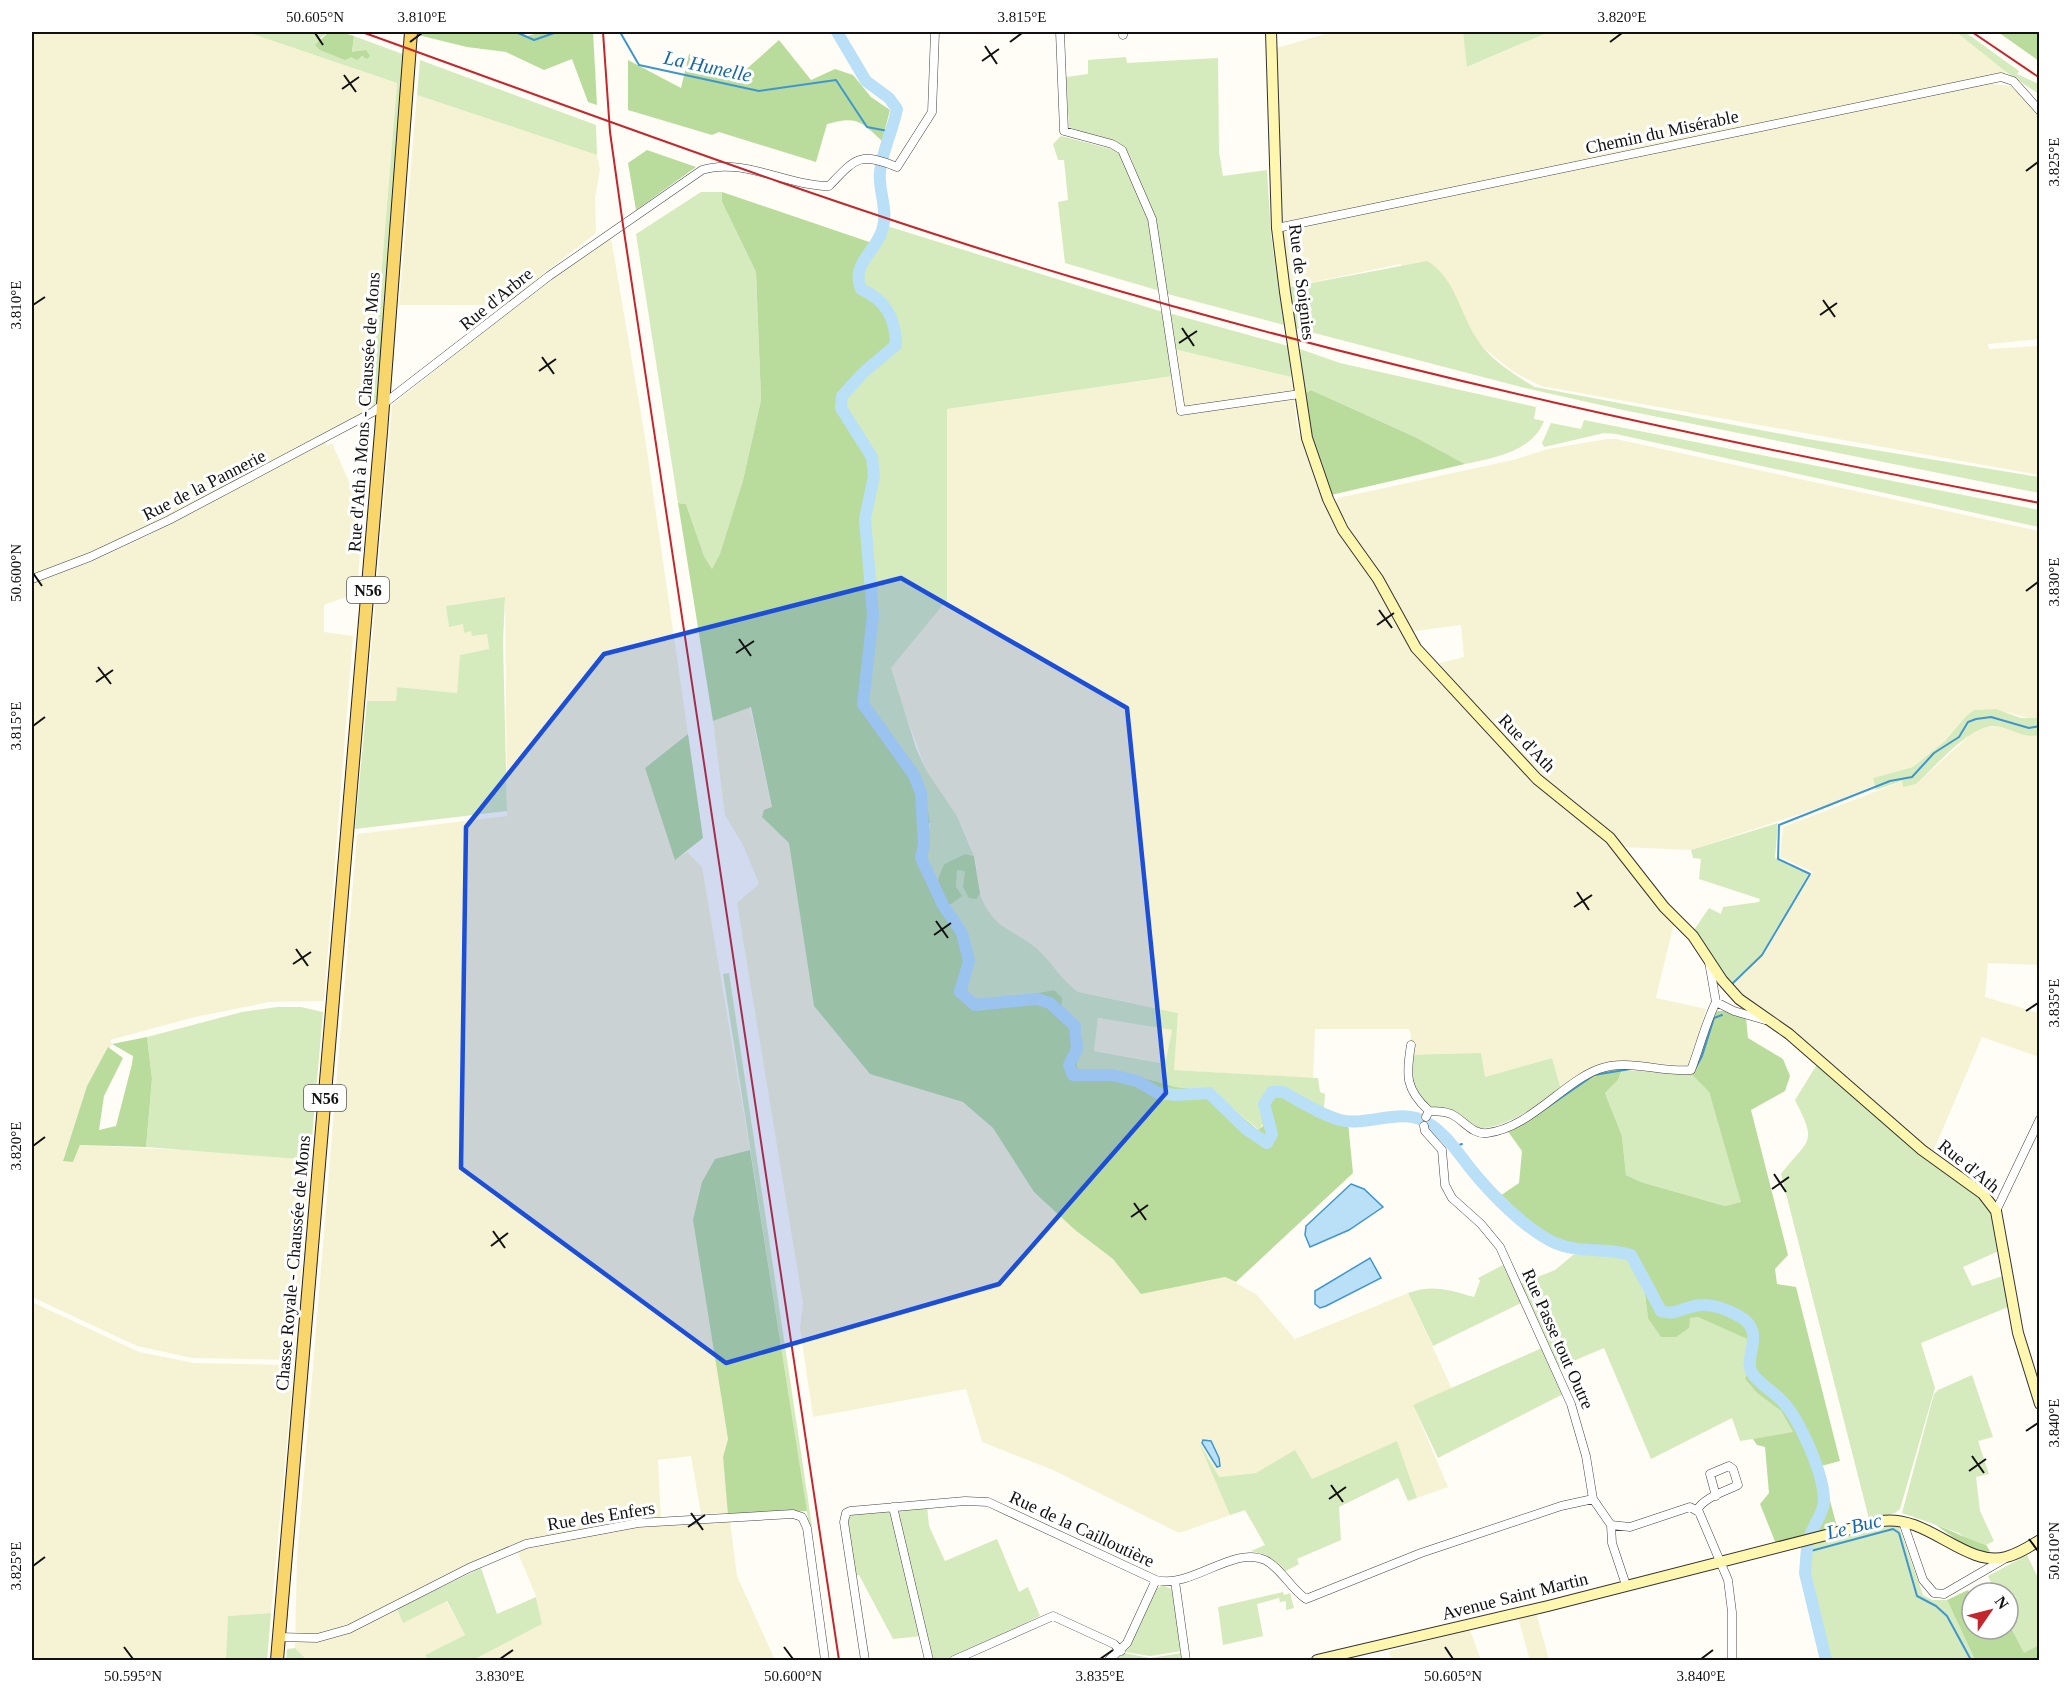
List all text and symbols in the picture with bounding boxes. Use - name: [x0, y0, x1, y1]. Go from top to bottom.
- text: 50.605°N: [286, 9, 344, 25]
- text: 3.810°E: [398, 9, 446, 25]
- text: 3.815°E: [998, 9, 1046, 25]
- text: 3.820°E: [1598, 9, 1646, 25]
- water label: La Hunelle: [661, 46, 754, 86]
- street label: Chemin du Misérable: [1584, 106, 1740, 158]
- text: 3.825°E: [2046, 138, 2062, 186]
- street label: Rue de Soignies: [1285, 223, 1319, 341]
- street label: Rue d'Arbre: [456, 264, 536, 334]
- street label: Rue d'Ath à Mons - Chaussée de Mons: [344, 271, 384, 553]
- text: 3.810°E: [8, 281, 24, 329]
- street label: Rue de la Pannerie: [139, 445, 269, 525]
- text: 50.600°N: [8, 544, 24, 602]
- text: 3.830°E: [2046, 558, 2062, 606]
- road number: N56: [347, 577, 389, 603]
- text: 3.815°E: [8, 702, 24, 750]
- street label: Rue d'Ath: [1495, 710, 1559, 776]
- text: 3.835°E: [2046, 979, 2062, 1027]
- road number: N56: [304, 1085, 346, 1111]
- text: 3.820°E: [8, 1122, 24, 1170]
- street label: Chasse Royale - Chaussée de Mons: [272, 1134, 314, 1392]
- street label: Rue d'Ath: [1934, 1135, 2004, 1197]
- street label: Rue Passe tout Outre: [1518, 1266, 1598, 1412]
- text: 3.840°E: [2046, 1399, 2062, 1447]
- street label: Rue de la Cailloutière: [1006, 1487, 1158, 1571]
- street label: Rue des Enfers: [546, 1498, 656, 1534]
- water label: Le Buc: [1823, 1509, 1884, 1544]
- text: 50.610°N: [2046, 1522, 2062, 1580]
- text: 3.825°E: [8, 1542, 24, 1590]
- street label: Avenue Saint Martin: [1440, 1568, 1590, 1624]
- north arrow: [1960, 1581, 2020, 1641]
- text: N: [1992, 1593, 2012, 1613]
- text: 50.595°N: [104, 1668, 162, 1684]
- text: 3.830°E: [476, 1668, 524, 1684]
- text: 50.600°N: [764, 1668, 822, 1684]
- text: 3.835°E: [1076, 1668, 1124, 1684]
- text: 50.605°N: [1424, 1668, 1482, 1684]
- text: 3.840°E: [1677, 1668, 1725, 1684]

